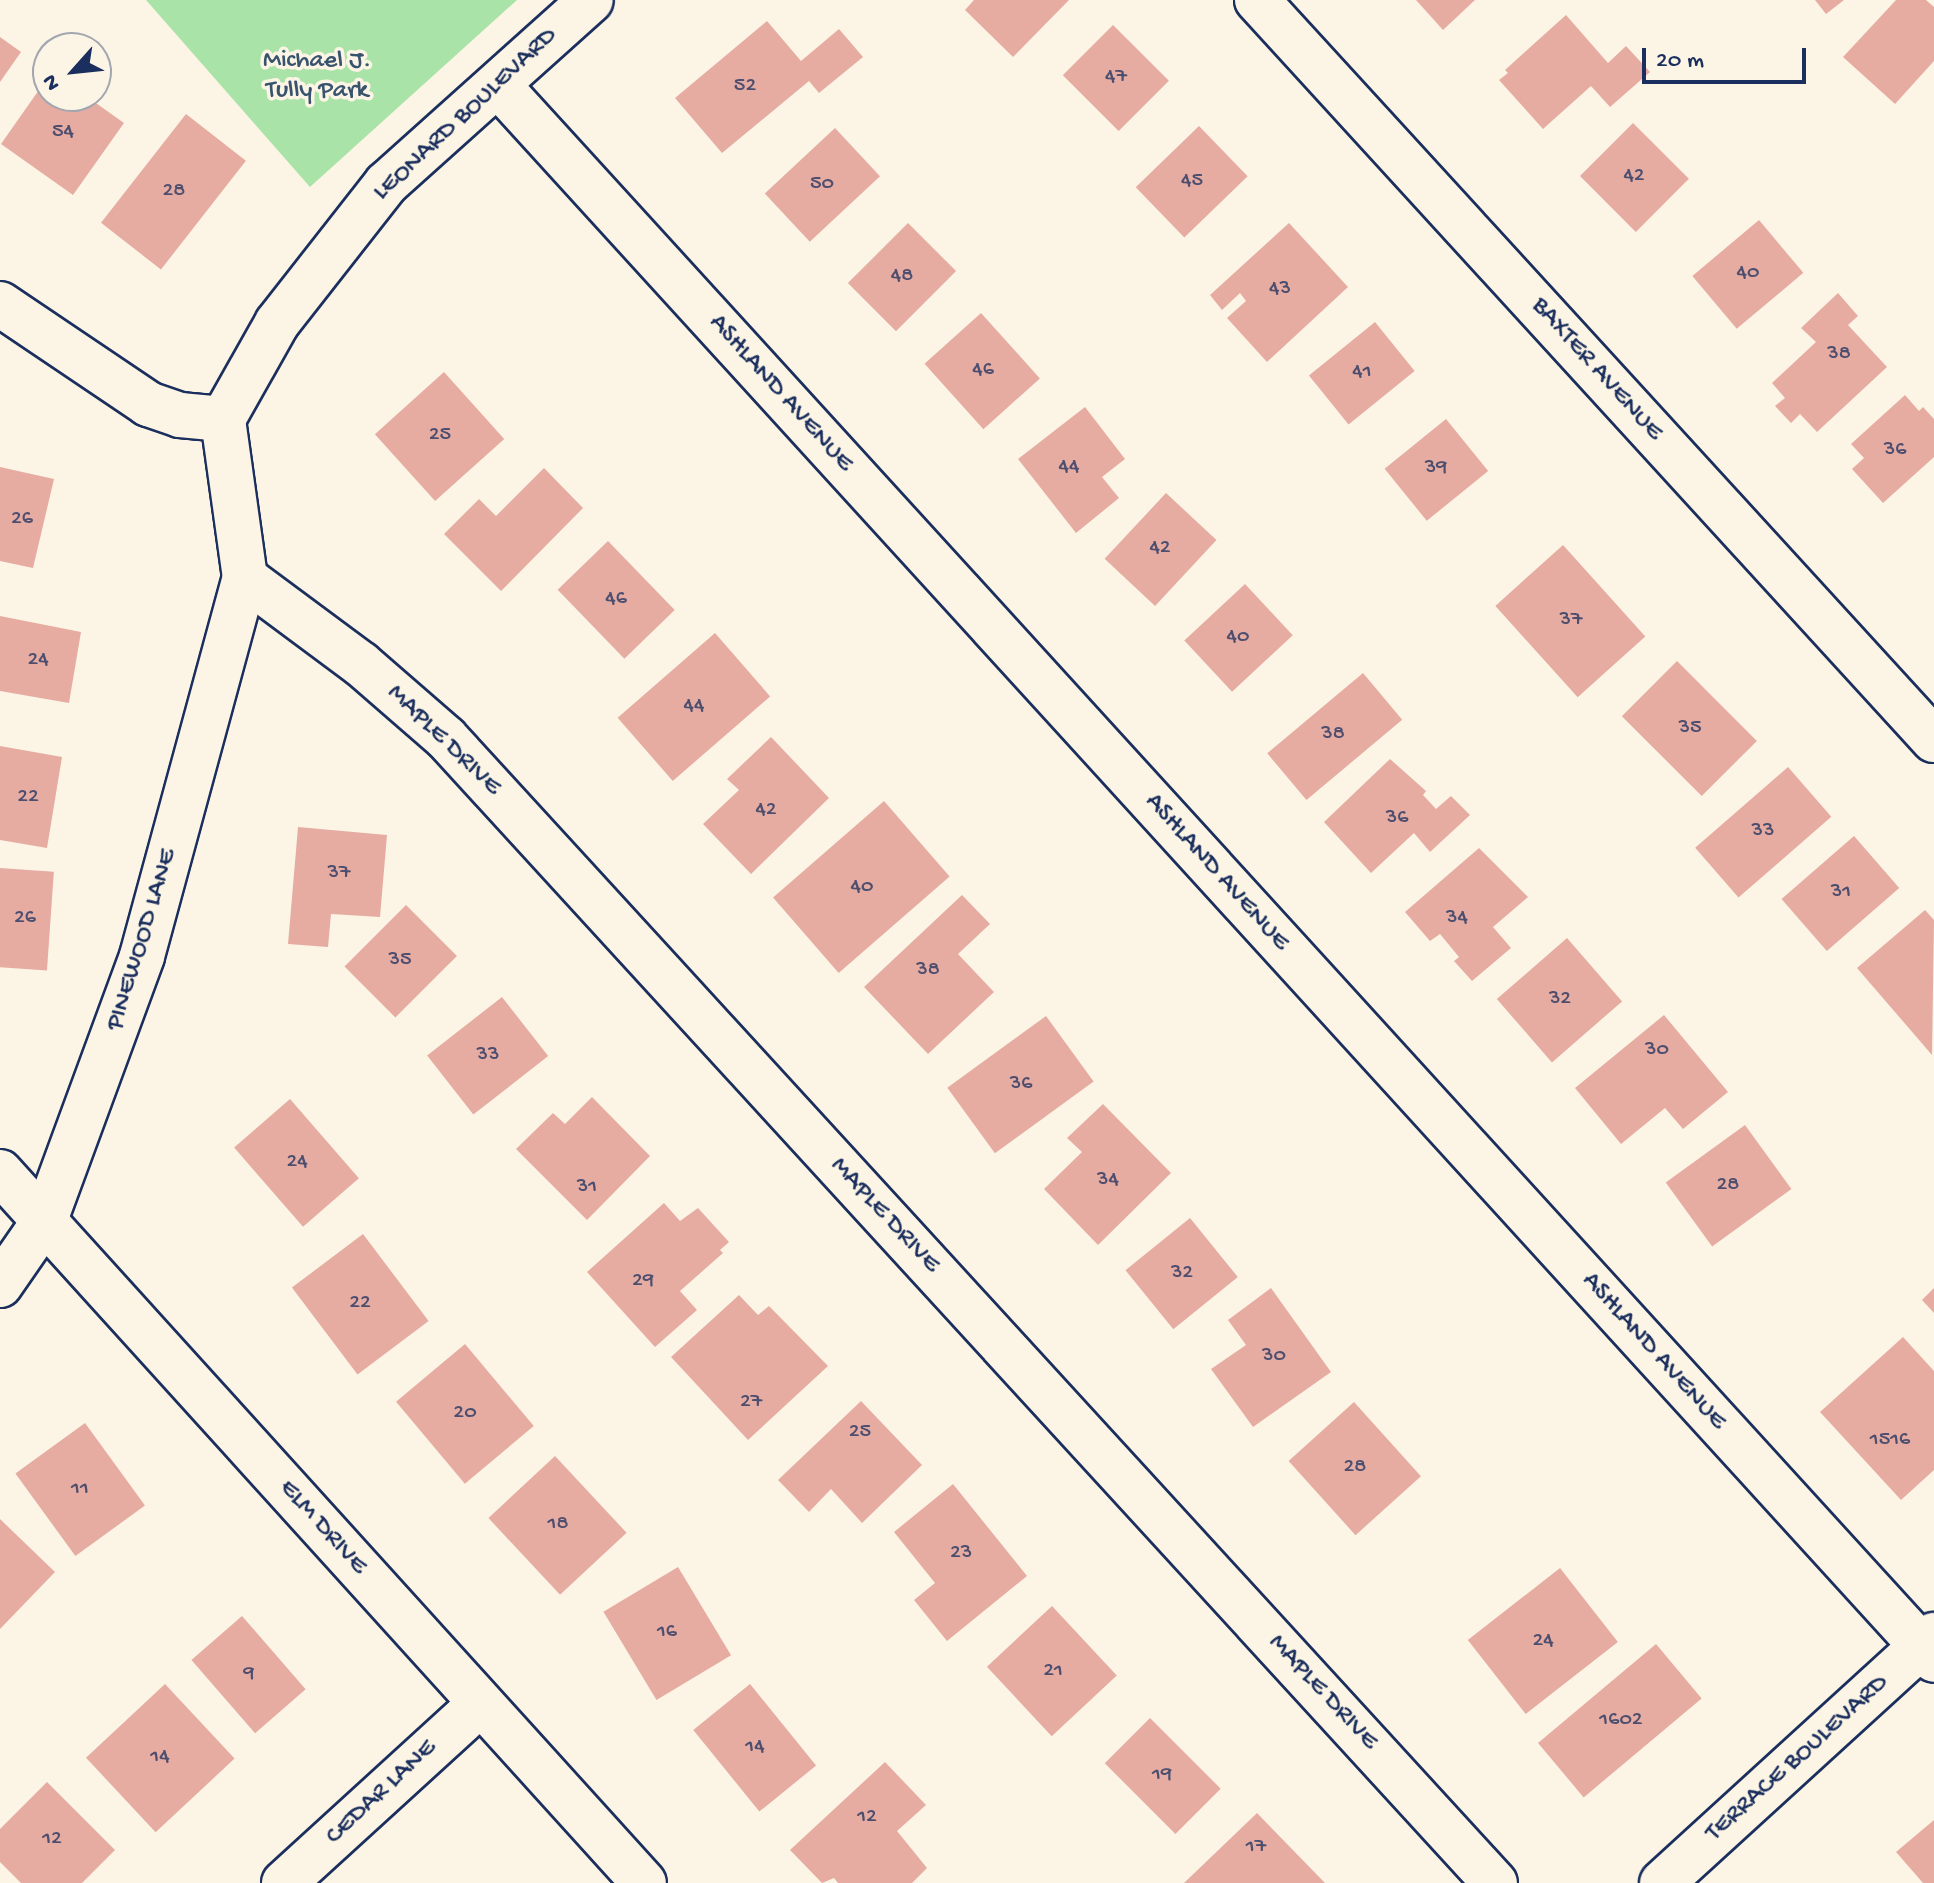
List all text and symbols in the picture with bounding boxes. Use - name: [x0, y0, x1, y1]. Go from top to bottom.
- street label: LEONARD BOULEVARD: [367, 22, 565, 208]
- north arrow: [32, 32, 112, 112]
- scale bar: [1646, 32, 1810, 82]
- park label: Michael J. Tully Park: [263, 46, 371, 108]
- text: 20 m: [1656, 47, 1704, 76]
- house number: 47: [1105, 65, 1127, 91]
- text: N: [38, 70, 67, 94]
- house number: 52: [734, 74, 756, 100]
- house number: 54: [52, 120, 74, 146]
- house number: 42: [1623, 164, 1645, 190]
- house number: 45: [1181, 169, 1203, 195]
- house number: 50: [810, 172, 834, 198]
- house number: 28: [163, 179, 185, 205]
- house number: 40: [1737, 261, 1759, 287]
- house number: 48: [891, 264, 913, 290]
- house number: 43: [1269, 277, 1291, 303]
- street label: BAXTER AVENUE: [1523, 292, 1669, 448]
- street label: ASHLAND AVENUE: [701, 309, 859, 479]
- house number: 38: [1827, 342, 1851, 368]
- house number: 46: [972, 358, 994, 384]
- house number: 41: [1352, 360, 1372, 386]
- house number: 25: [429, 423, 451, 449]
- house number: 36: [1884, 438, 1906, 464]
- house number: 44: [1059, 455, 1079, 481]
- house number: 39: [1425, 456, 1447, 482]
- house number: 26: [11, 507, 33, 533]
- house number: 42: [1149, 536, 1171, 562]
- house number: 46: [605, 587, 627, 613]
- house number: 37: [1560, 608, 1582, 634]
- house number: 40: [1227, 625, 1249, 651]
- house number: 24: [27, 648, 49, 674]
- street label: MAPLE DRIVE: [379, 679, 507, 803]
- house number: 44: [684, 694, 704, 720]
- house number: 35: [1679, 716, 1701, 742]
- house number: 38: [1321, 722, 1345, 748]
- house number: 22: [17, 785, 39, 811]
- street label: ASHLAND AVENUE: [1137, 788, 1295, 958]
- house number: 42: [755, 798, 777, 824]
- house number: 36: [1386, 806, 1408, 832]
- house number: 33: [1752, 819, 1774, 845]
- street label: PINEWOOD LANE: [101, 845, 185, 1035]
- house number: 37: [328, 861, 350, 887]
- house number: 40: [851, 875, 873, 901]
- house number: 31: [1831, 880, 1851, 906]
- house number: 26: [14, 906, 36, 932]
- house number: 34: [1446, 906, 1468, 932]
- house number: 35: [389, 948, 411, 974]
- house number: 38: [916, 958, 940, 984]
- house number: 32: [1549, 987, 1571, 1013]
- house number: 30: [1645, 1038, 1669, 1064]
- house number: 33: [477, 1043, 499, 1069]
- house number: 36: [1010, 1072, 1032, 1098]
- house number: 24: [286, 1150, 308, 1176]
- street label: MAPLE DRIVE: [822, 1152, 946, 1280]
- house number: 34: [1097, 1168, 1119, 1194]
- house number: 28: [1717, 1173, 1739, 1199]
- house number: 31: [577, 1175, 597, 1201]
- house number: 32: [1171, 1261, 1193, 1287]
- street label: ASHLAND AVENUE: [1574, 1267, 1732, 1437]
- house number: 29: [632, 1269, 654, 1295]
- house number: 22: [349, 1291, 371, 1317]
- house number: 30: [1262, 1344, 1286, 1370]
- house number: 27: [740, 1390, 762, 1416]
- house number: 20: [453, 1401, 477, 1427]
- house number: 25: [849, 1420, 871, 1446]
- house number: 1516: [1870, 1428, 1910, 1454]
- house number: 28: [1344, 1455, 1366, 1481]
- street label: ELM DRIVE: [271, 1474, 373, 1582]
- house number: 11: [71, 1477, 89, 1503]
- house number: 18: [548, 1512, 568, 1538]
- house number: 23: [950, 1541, 972, 1567]
- house number: 16: [657, 1620, 677, 1646]
- street label: MAPLE DRIVE: [1260, 1629, 1384, 1757]
- house number: 24: [1532, 1629, 1554, 1655]
- house number: 21: [1043, 1659, 1063, 1685]
- house number: 9: [243, 1662, 255, 1688]
- street label: TERRACE BOULEVARD: [1700, 1669, 1896, 1849]
- house number: 1602: [1599, 1708, 1643, 1734]
- street label: CEDAR LANE: [320, 1734, 444, 1852]
- house number: 14: [745, 1735, 765, 1761]
- house number: 14: [150, 1745, 170, 1771]
- house number: 19: [1152, 1763, 1172, 1789]
- house number: 12: [857, 1805, 877, 1831]
- house number: 12: [42, 1827, 62, 1853]
- house number: 17: [1246, 1835, 1266, 1861]

